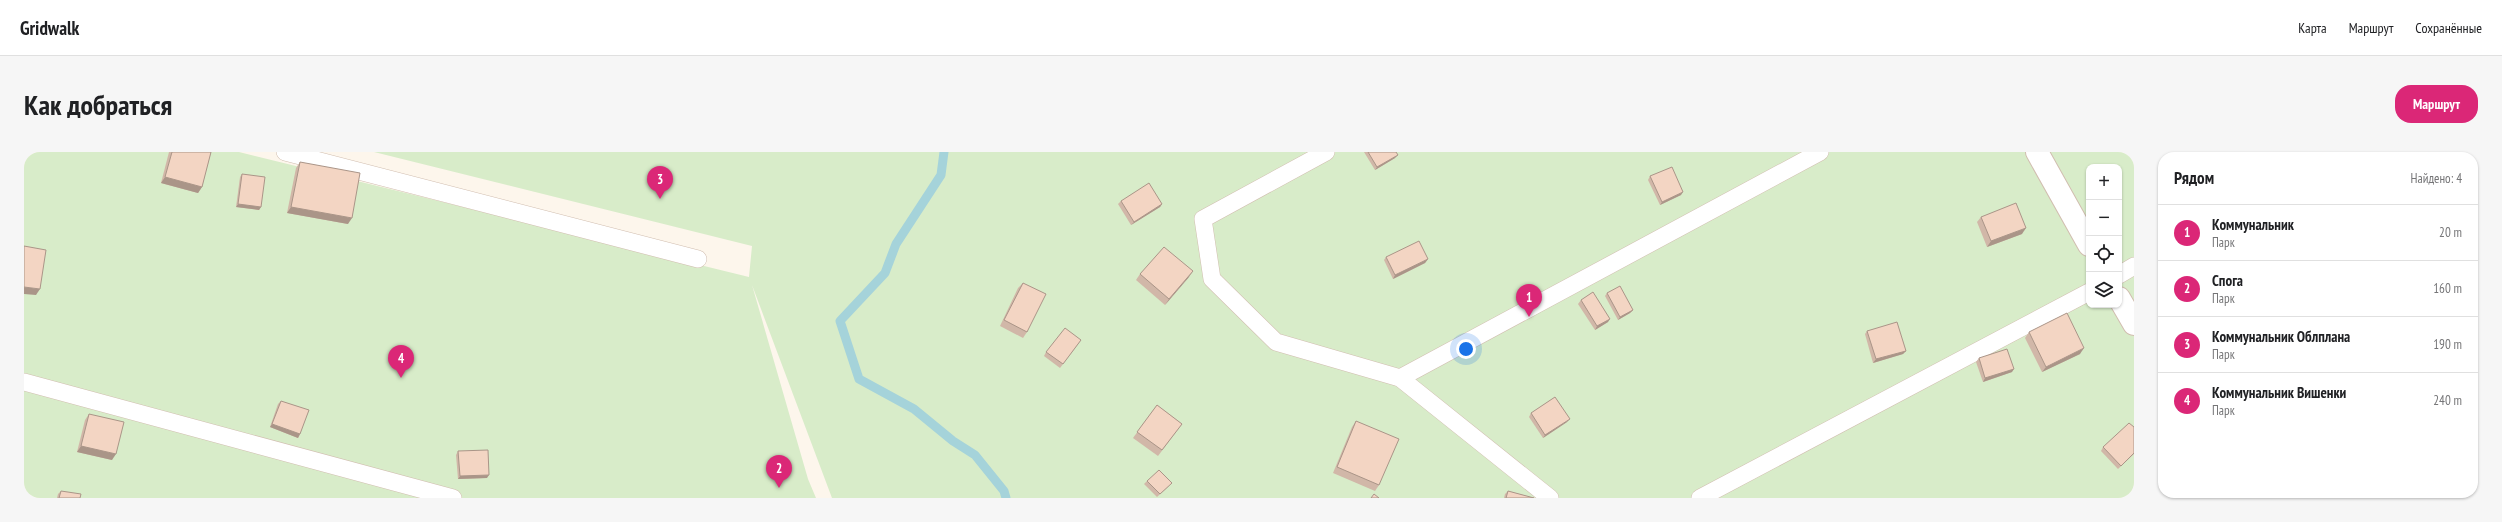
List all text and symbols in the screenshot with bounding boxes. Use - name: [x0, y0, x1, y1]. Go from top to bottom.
- text: Gridwalk: [20, 16, 79, 40]
- text: Карта: [2298, 19, 2327, 37]
- text: Маршрут: [2349, 19, 2393, 37]
- text: Сохранённые: [2415, 19, 2482, 37]
- button: Маршрут: [2395, 85, 2478, 123]
- text: Как добраться: [24, 86, 172, 123]
- map controls: [2086, 164, 2122, 308]
- button: +: [2086, 164, 2122, 200]
- pin: 3: [647, 166, 673, 199]
- text: Рядом: [2174, 167, 2214, 189]
- text: Найдено: 4: [2411, 170, 2462, 187]
- button: −: [2086, 200, 2122, 236]
- text: Коммунальник: [2212, 215, 2294, 234]
- text: 1: [2184, 224, 2190, 241]
- text: 20 m: [2439, 224, 2462, 241]
- text: Парк: [2212, 234, 2235, 251]
- button: locate: [2086, 236, 2122, 272]
- text: Спога: [2212, 271, 2243, 290]
- button: layers: [2086, 272, 2122, 308]
- text: 2: [2184, 280, 2190, 297]
- text: 160 m: [2433, 280, 2462, 297]
- pin: 1: [1516, 284, 1542, 317]
- text: Парк: [2212, 290, 2235, 307]
- text: Коммунальник Облплана: [2212, 327, 2350, 346]
- text: 3: [2184, 336, 2190, 353]
- text: 190 m: [2433, 336, 2462, 353]
- your location: [1456, 339, 1476, 359]
- pin: 4: [388, 345, 414, 378]
- text: Парк: [2212, 346, 2235, 363]
- text: Коммунальник Вишенки: [2212, 383, 2346, 402]
- text: 4: [2184, 392, 2190, 409]
- text: 240 m: [2433, 392, 2462, 409]
- text: Парк: [2212, 402, 2235, 419]
- pin: 2: [766, 455, 792, 488]

